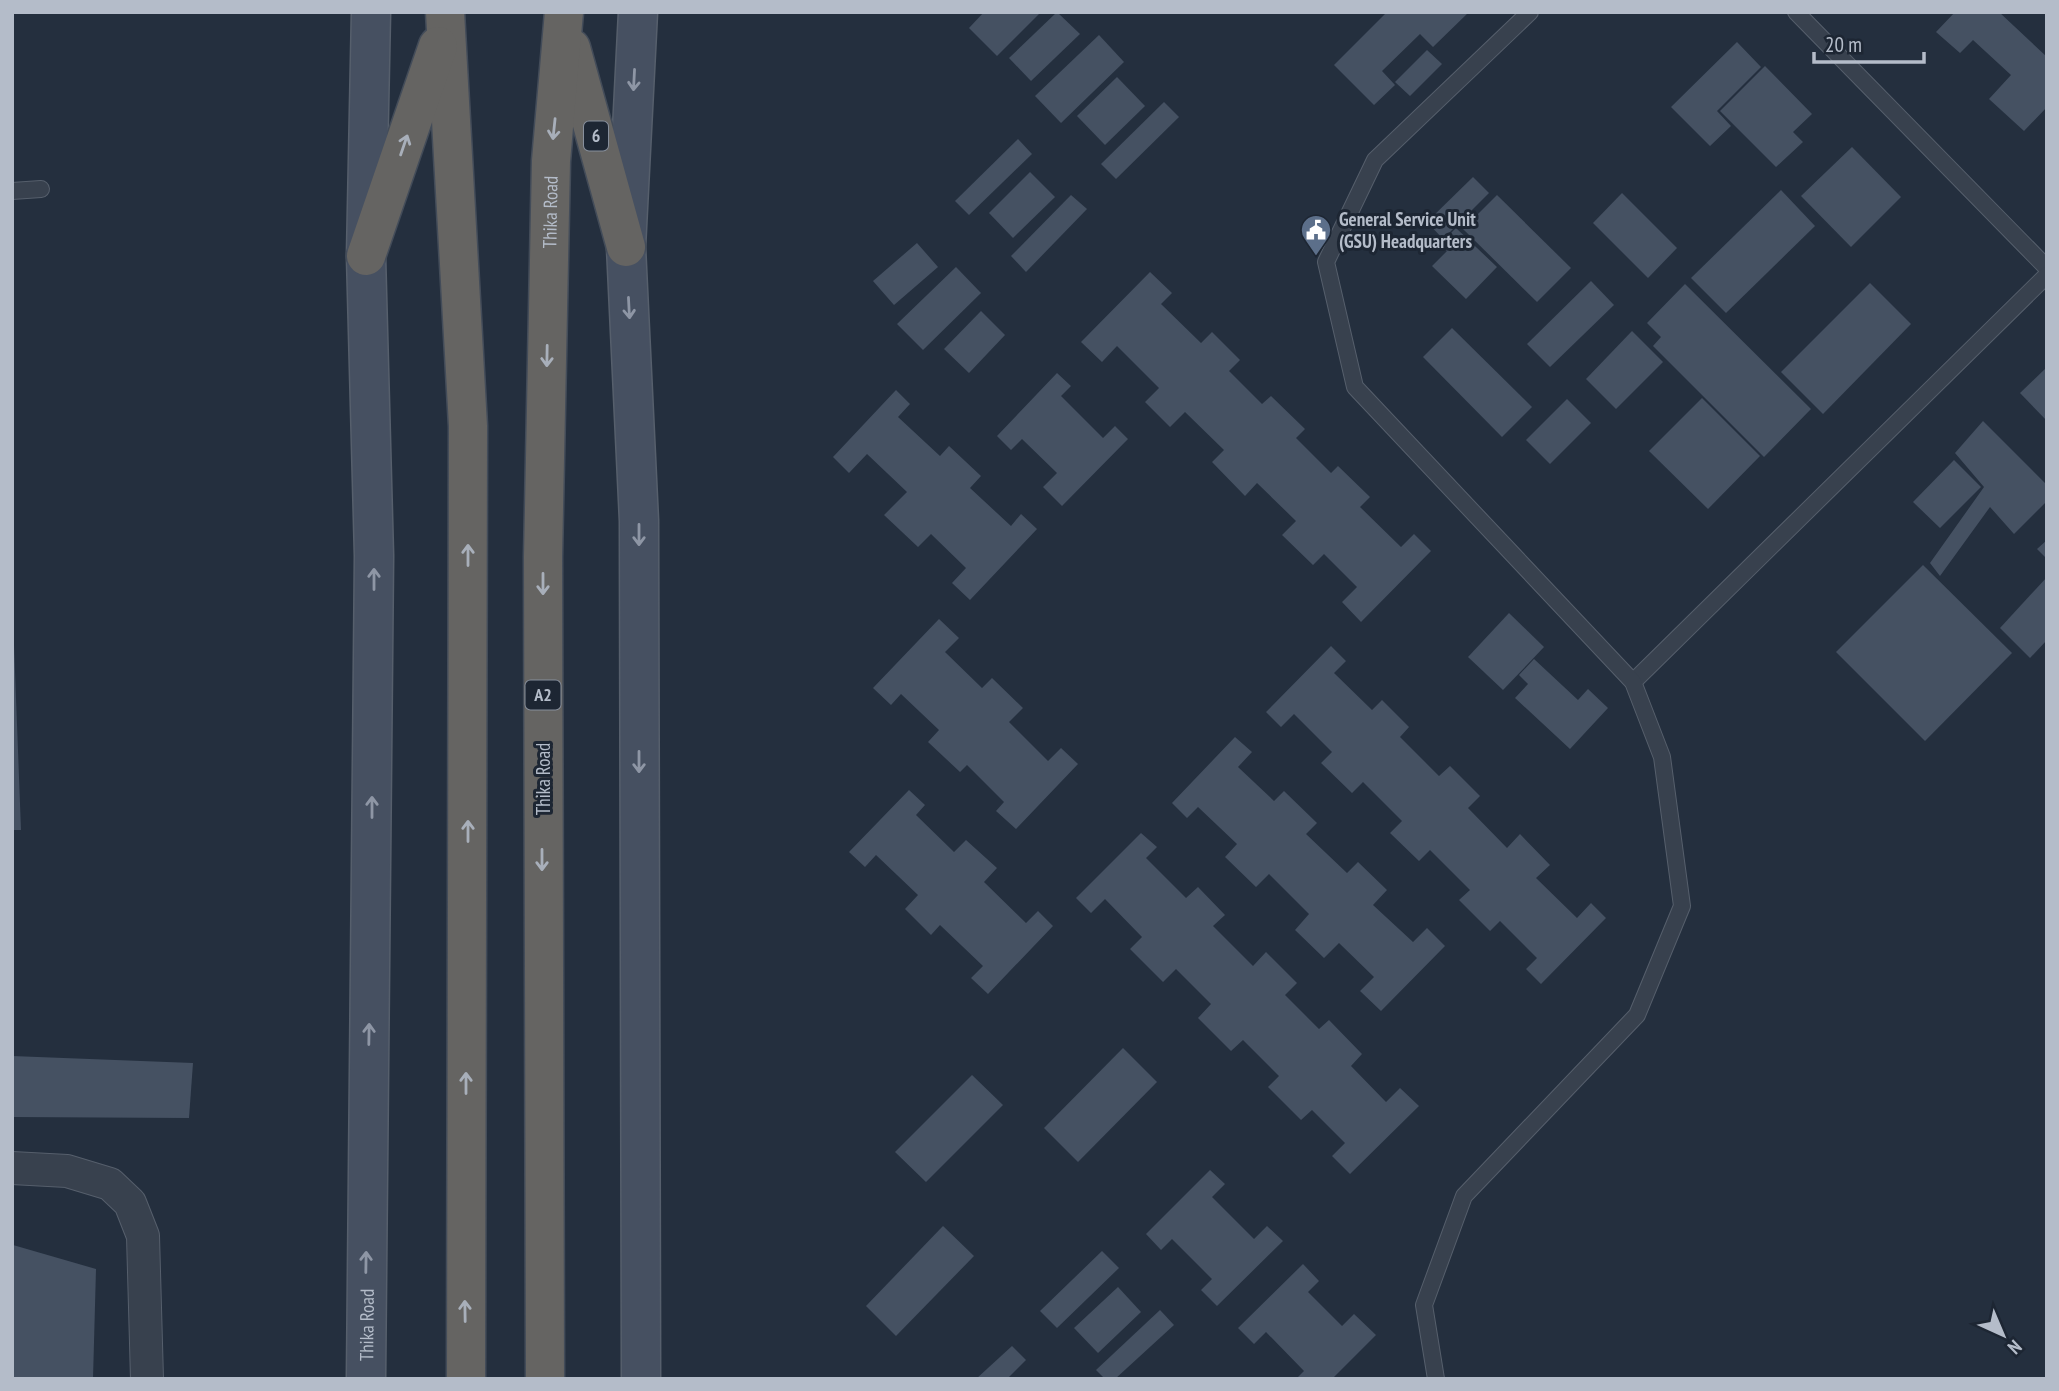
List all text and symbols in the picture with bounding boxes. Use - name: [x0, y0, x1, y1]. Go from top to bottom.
- scale bar: [1814, 21, 1924, 65]
- text: 20 m: [1825, 31, 1862, 58]
- one-way arrow: [628, 69, 641, 92]
- one-way arrow: [548, 117, 561, 140]
- road number: 6: [584, 121, 608, 150]
- one-way arrow: [399, 135, 411, 157]
- street label: Thika Road: [537, 176, 563, 249]
- place label: General Service Unit (GSU) Headquarters: [1339, 207, 1476, 253]
- public building icon: General Service Unit (GSU) Headquarters: [1299, 213, 1333, 257]
- one-way arrow: [623, 296, 636, 318]
- one-way arrow: [540, 344, 554, 367]
- one-way arrow: [632, 523, 646, 546]
- one-way arrow: [461, 543, 475, 566]
- one-way arrow: [367, 568, 381, 591]
- one-way arrow: [536, 572, 550, 595]
- road number: A2: [526, 680, 560, 710]
- street label: Thika Road: [531, 743, 555, 815]
- one-way arrow: [632, 751, 646, 774]
- one-way arrow: [365, 795, 379, 818]
- one-way arrow: [461, 820, 475, 843]
- one-way arrow: [535, 848, 549, 871]
- one-way arrow: [362, 1023, 376, 1046]
- one-way arrow: [459, 1072, 472, 1095]
- one-way arrow: [359, 1250, 373, 1273]
- street label: Thika Road: [354, 1289, 379, 1361]
- one-way arrow: [458, 1299, 472, 1322]
- north arrow: [1968, 1300, 2038, 1370]
- text: N: [2003, 1335, 2027, 1359]

